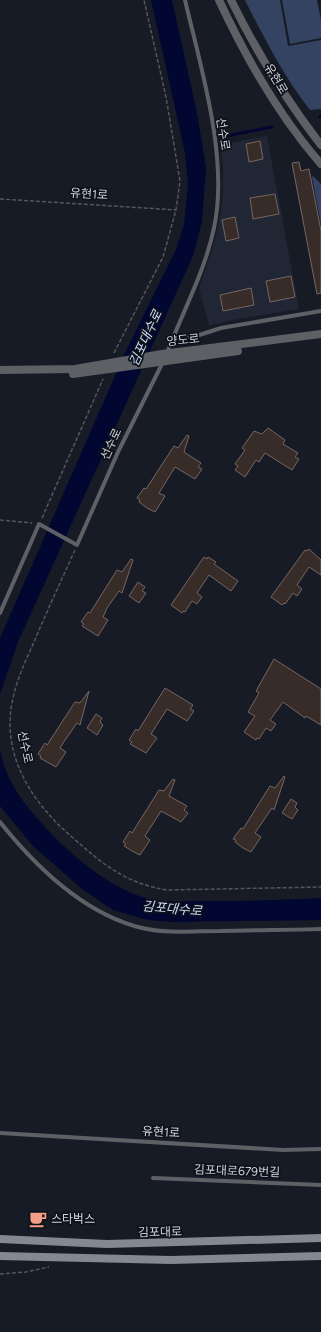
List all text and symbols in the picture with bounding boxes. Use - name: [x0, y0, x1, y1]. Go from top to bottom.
- street label: 유현로: [261, 61, 291, 97]
- street label: 선수로: [213, 117, 233, 151]
- street label: 유현1로: [70, 186, 108, 202]
- water label: 김포대수로: [126, 307, 165, 368]
- street label: 양도로: [166, 331, 200, 349]
- street label: 선수로: [98, 426, 124, 462]
- street label: 선수로: [15, 729, 35, 765]
- water label: 김포대수로: [142, 898, 203, 919]
- street label: 유현1로: [142, 1124, 180, 1140]
- street label: 김포대로679번길: [194, 1162, 280, 1180]
- cafe icon: 스타벅스: [28, 1209, 48, 1229]
- place label: 스타벅스: [51, 1212, 95, 1226]
- street label: 김포대로: [138, 1225, 182, 1239]

